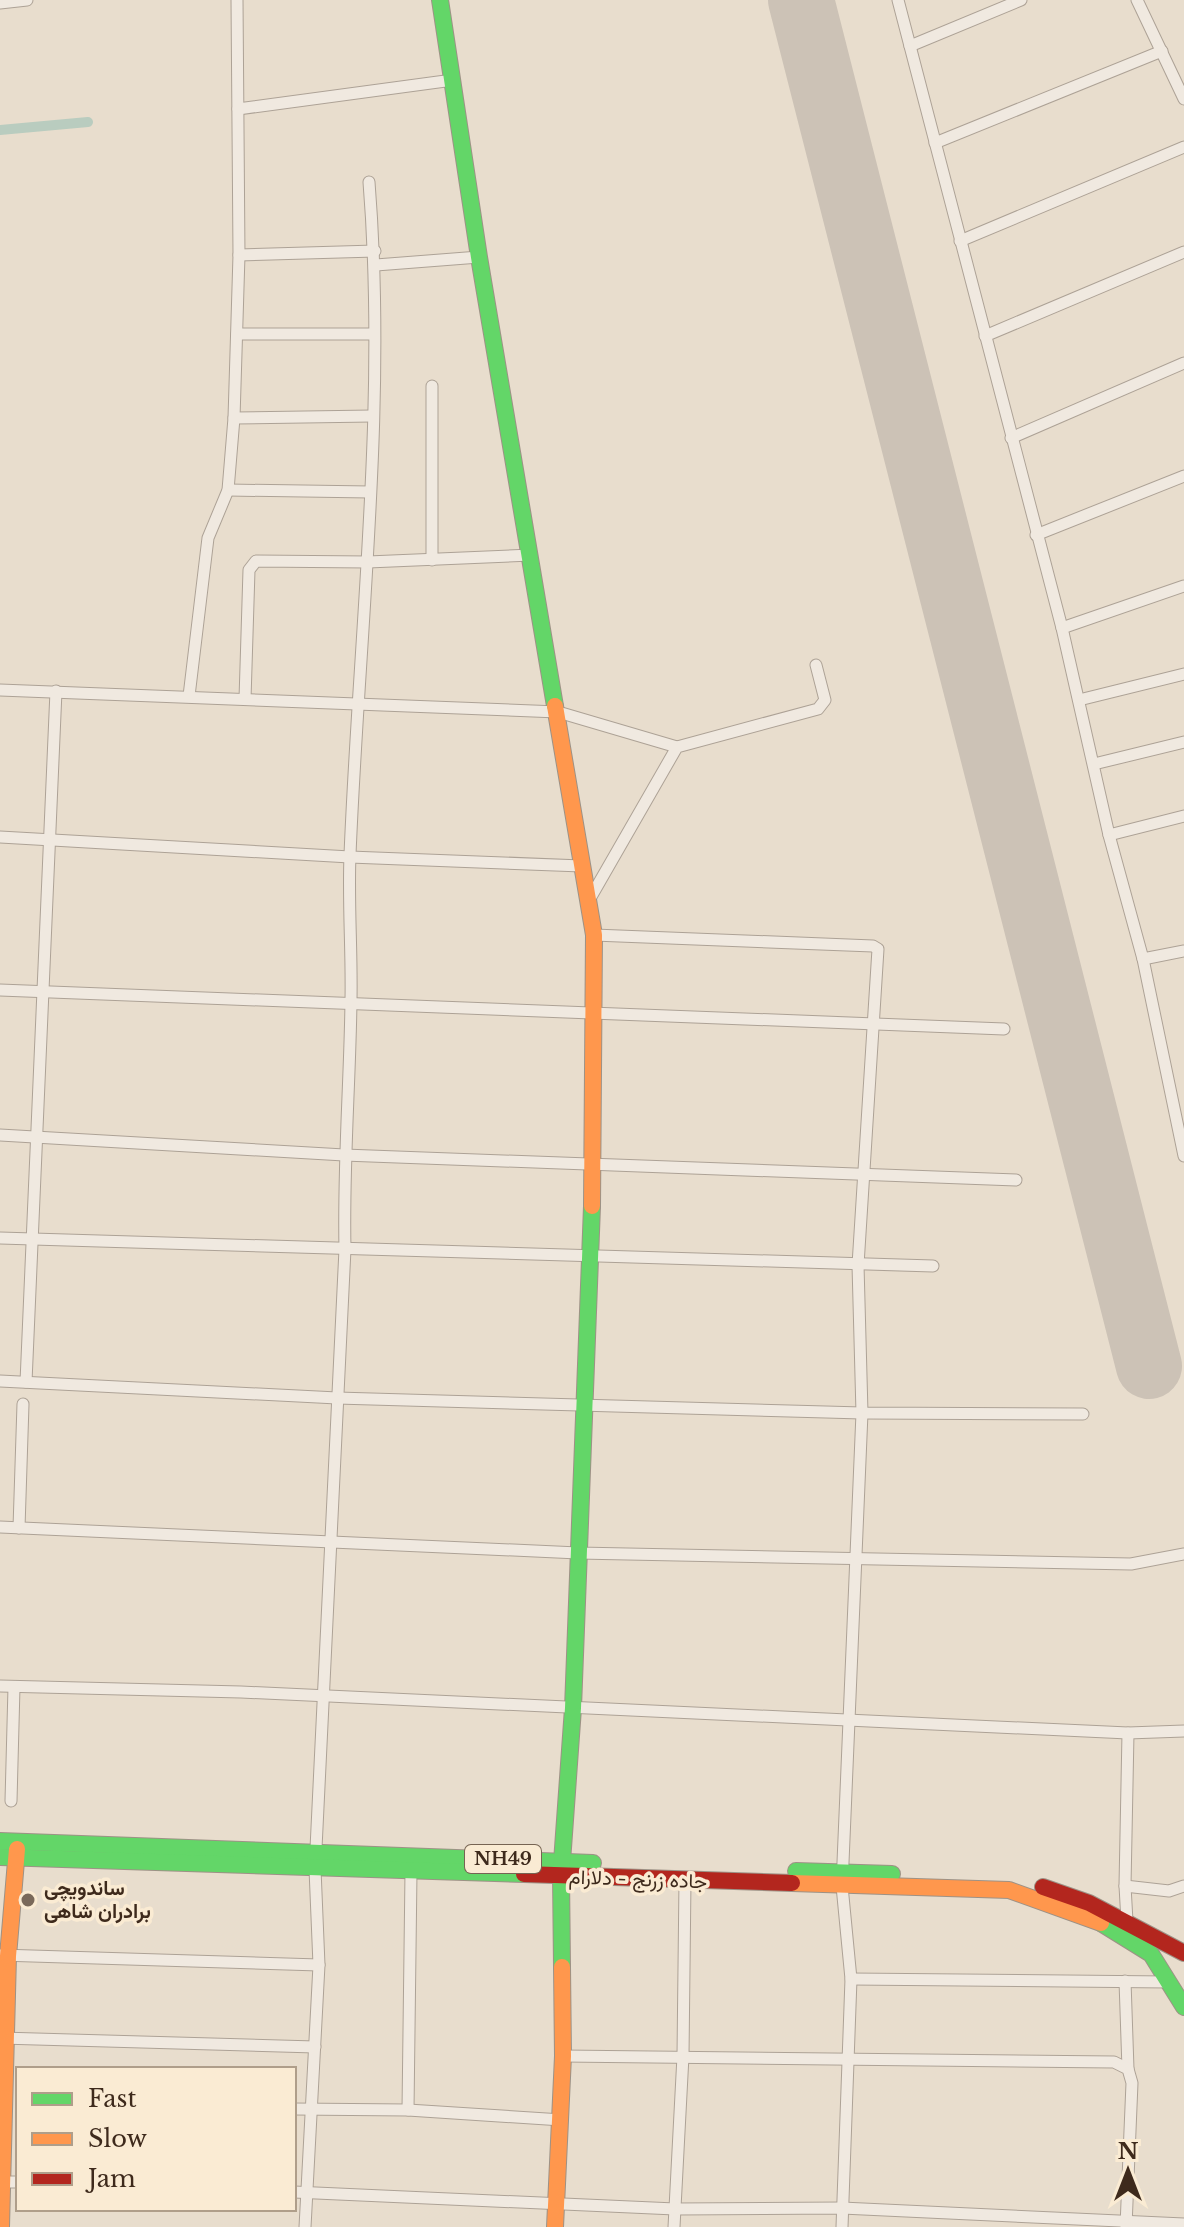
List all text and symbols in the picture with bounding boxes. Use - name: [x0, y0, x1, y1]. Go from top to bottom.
- road number: NH49: [465, 1845, 541, 1873]
- street label: جاده زرنج - دلارام: [568, 1865, 708, 1895]
- place label: ساندویچی برادران شاهی: [44, 1876, 151, 1924]
- marker: ساندویچی برادران شاهی: [19, 1891, 37, 1909]
- legend: [16, 2067, 296, 2211]
- text: Fast: [88, 2084, 136, 2113]
- text: Slow: [88, 2124, 147, 2153]
- north arrow: [1088, 2131, 1168, 2211]
- text: N: [1118, 2138, 1139, 2165]
- text: Jam: [85, 2164, 136, 2193]

